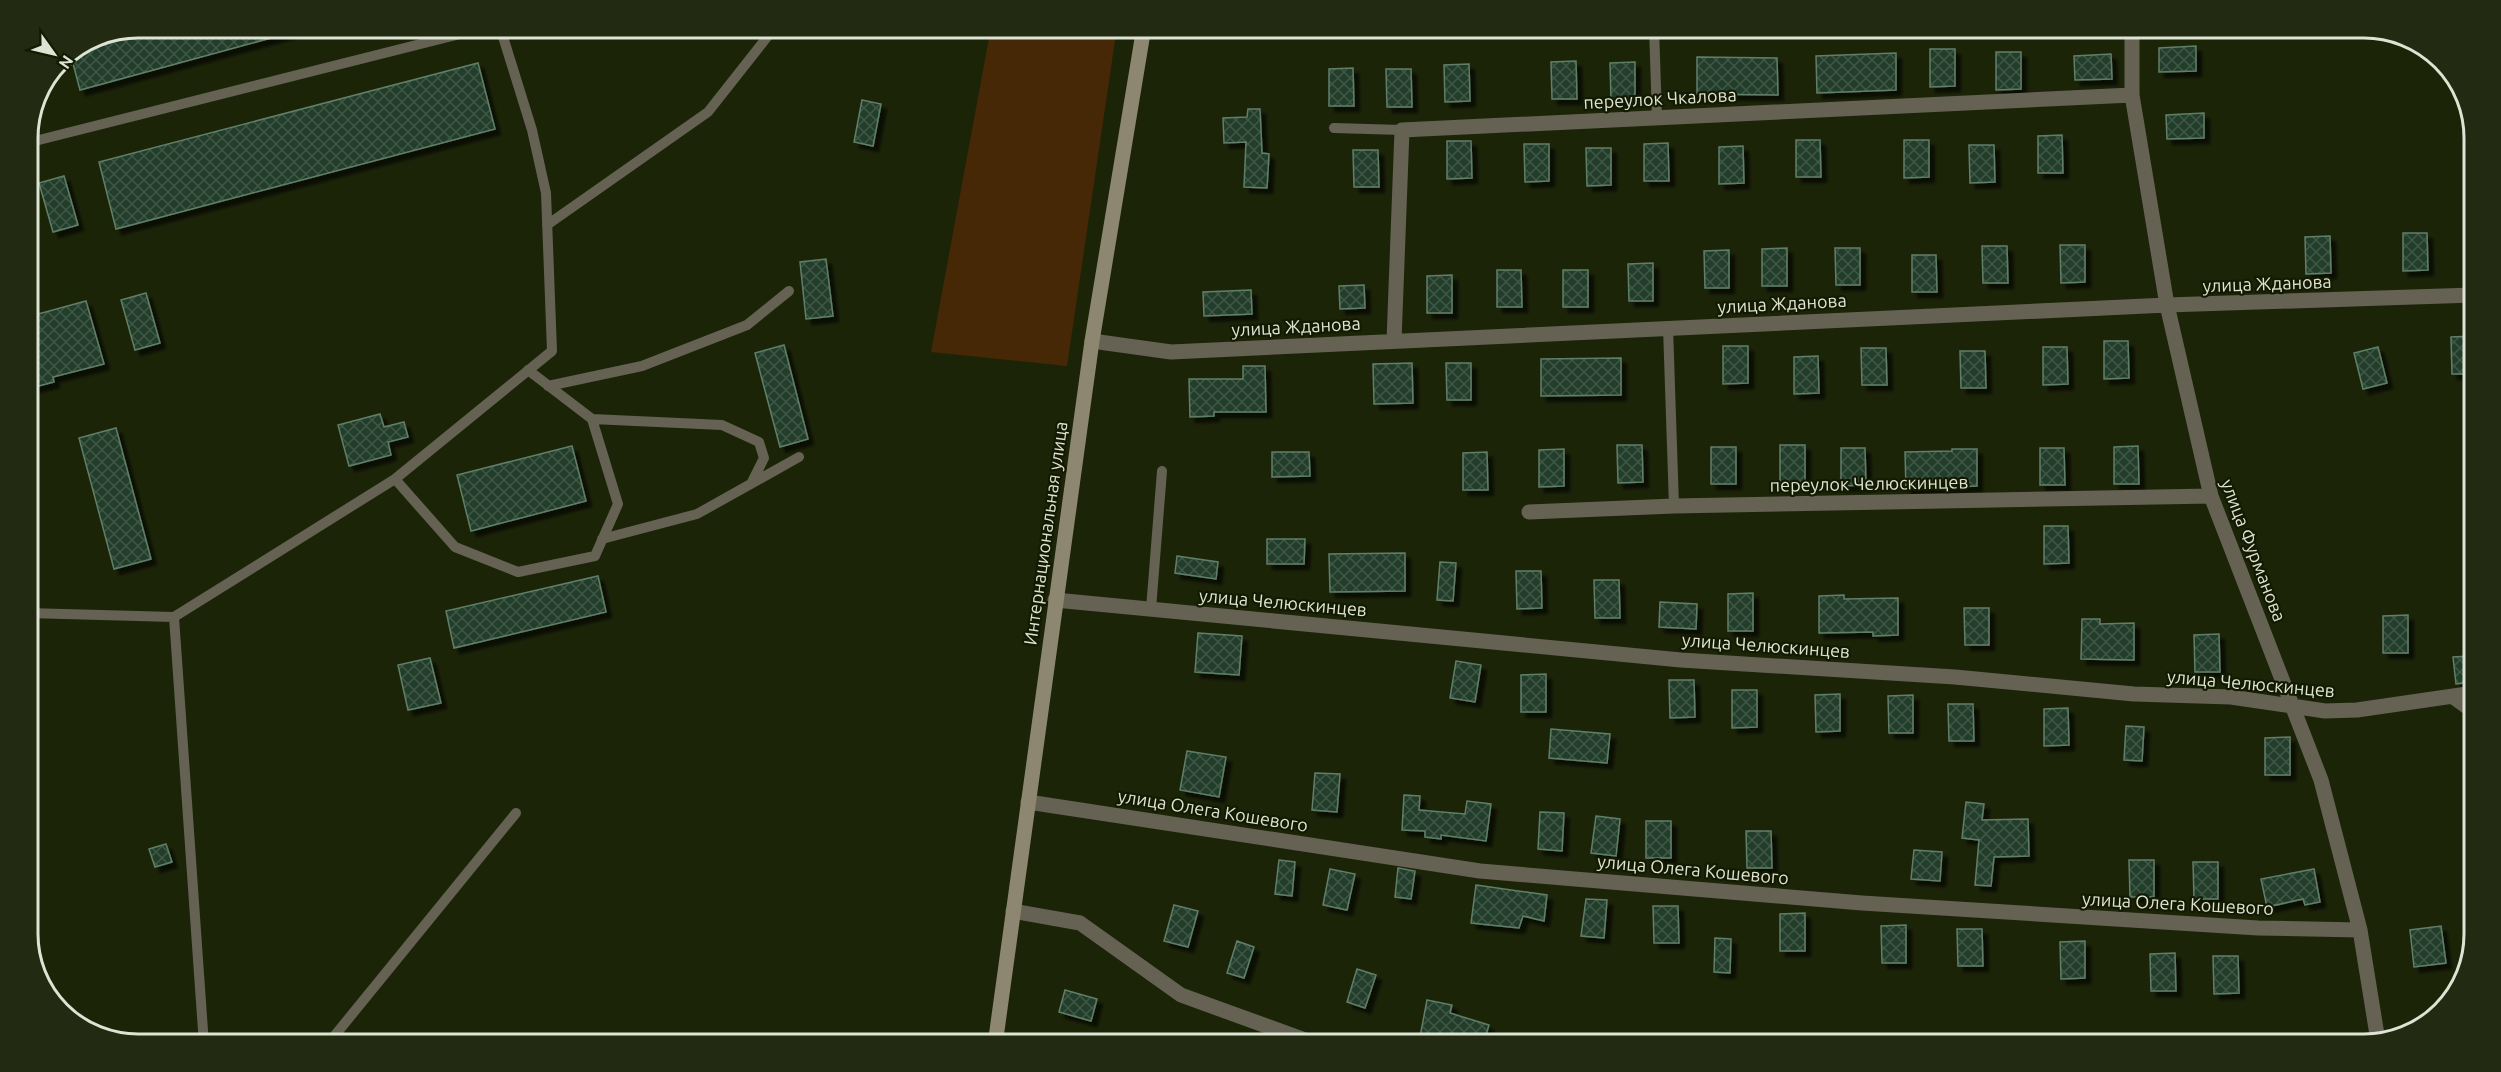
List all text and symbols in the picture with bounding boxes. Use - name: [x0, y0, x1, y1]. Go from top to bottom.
- north arrow: [24, 24, 84, 84]
- text: N: [56, 52, 77, 72]
- street label: переулок Чкалова: [1583, 84, 1737, 112]
- street label: улица Жданова: [2202, 271, 2332, 295]
- street label: улица Жданова: [1717, 290, 1847, 316]
- street label: улица Жданова: [1231, 313, 1361, 339]
- street label: Интернациональная улица: [1019, 420, 1071, 646]
- street label: переулок Челюскинцев: [1770, 471, 1968, 495]
- street label: улица Фурманова: [2218, 476, 2290, 624]
- street label: улица Челюскинцев: [1198, 585, 1368, 619]
- street label: улица Челюскинцев: [1681, 629, 1851, 661]
- street label: улица Челюскинцев: [2166, 666, 2336, 700]
- street label: улица Олега Кошевого: [1116, 785, 1310, 835]
- street label: улица Олега Кошевого: [1596, 851, 1790, 887]
- street label: улица Олега Кошевого: [2081, 888, 2275, 918]

